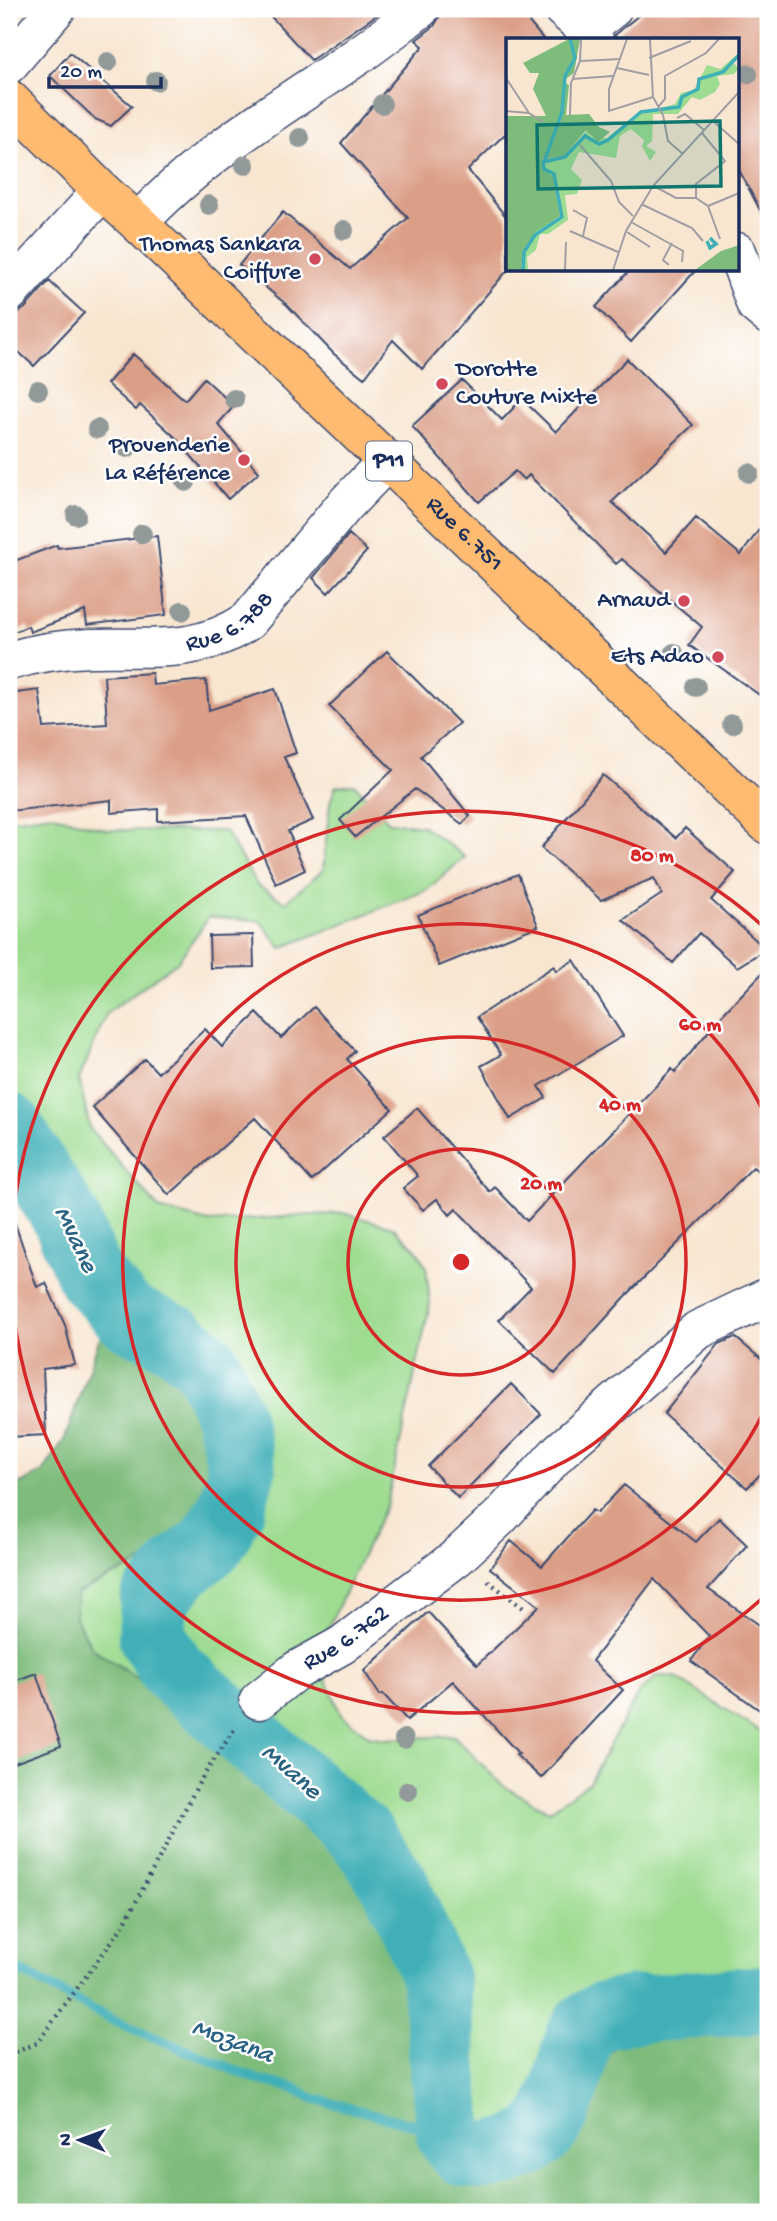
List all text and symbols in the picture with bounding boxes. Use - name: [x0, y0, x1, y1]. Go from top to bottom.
- inset map: [506, 38, 738, 271]
- scale bar: [49, 46, 161, 90]
- text: 20 m: [60, 61, 102, 86]
- place label: Thomas Sankara Coiffure: [138, 231, 302, 288]
- marker: Thomas Sankara Coiffure: [307, 251, 323, 267]
- place label: Dorotte Couture Mixte: [454, 356, 598, 413]
- marker: Dorotte Couture Mixte: [434, 376, 450, 392]
- place label: Provenderie La Référence: [105, 432, 231, 489]
- road number: P11: [366, 442, 412, 481]
- marker: Provenderie La Référence: [236, 452, 252, 468]
- street label: Rue 6.751: [419, 491, 509, 578]
- street label: Rue 6.788: [184, 586, 281, 659]
- place label: Arnaud: [597, 587, 672, 616]
- marker: Arnaud: [676, 593, 692, 609]
- place label: Ets Adao: [611, 643, 704, 672]
- marker: Ets Adao: [710, 649, 726, 665]
- text: 80 m: [630, 845, 674, 870]
- text: 60 m: [679, 1014, 721, 1039]
- text: 40 m: [598, 1094, 641, 1119]
- text: 20 m: [520, 1173, 562, 1198]
- water label: Mvane: [45, 1202, 104, 1280]
- centre of rings: [449, 1250, 473, 1274]
- street label: Rue 6.762: [298, 1599, 396, 1678]
- water label: Mvane: [254, 1738, 328, 1809]
- water label: Mozana: [187, 2013, 278, 2073]
- north arrow: [46, 2106, 116, 2176]
- text: N: [55, 2133, 78, 2146]

